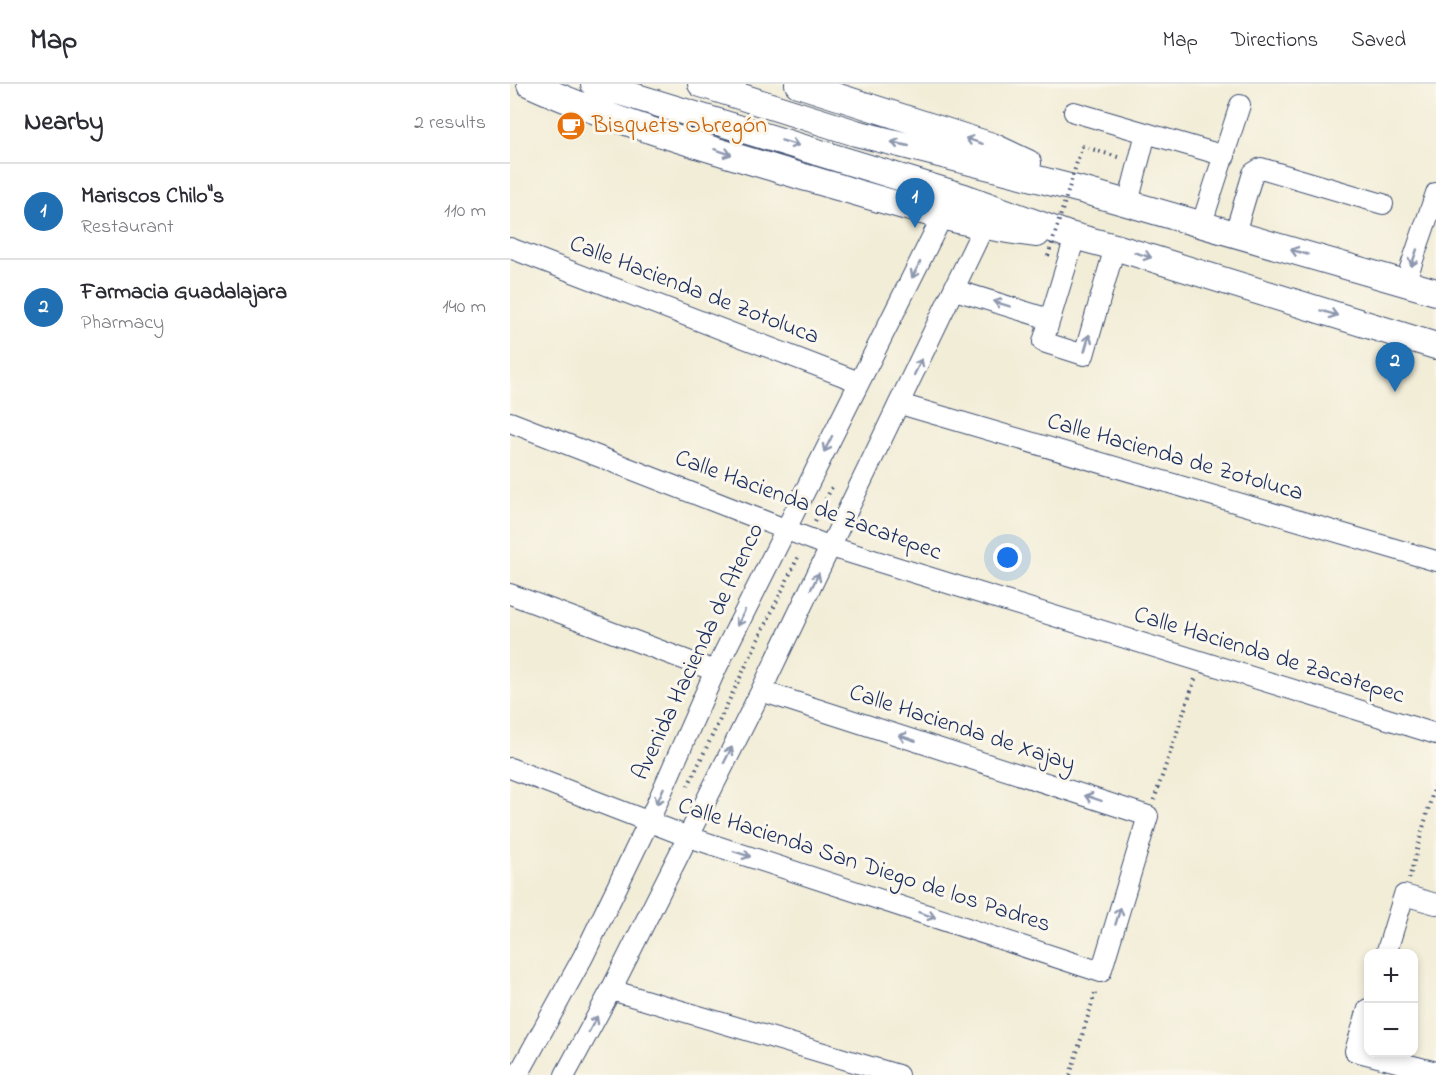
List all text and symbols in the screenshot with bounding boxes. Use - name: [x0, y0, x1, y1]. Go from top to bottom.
- text: Map: [30, 21, 77, 62]
- text: Map: [1162, 26, 1198, 56]
- text: Directions: [1231, 26, 1318, 56]
- text: Saved: [1351, 26, 1406, 56]
- text: Nearby: [24, 104, 103, 142]
- text: 2 results: [414, 109, 486, 138]
- place label: Bisquets Obregón: [591, 109, 767, 144]
- cafe icon: Bisquets Obregón: [555, 110, 587, 142]
- one-way arrow: [965, 134, 984, 145]
- one-way arrow: [891, 137, 910, 149]
- one-way arrow: [780, 138, 799, 149]
- one-way arrow: [713, 147, 732, 158]
- pin: 1: [896, 178, 934, 228]
- text: Mariscos Chilo"s: [81, 181, 224, 213]
- text: 1: [40, 197, 47, 226]
- text: 110 m: [444, 197, 486, 226]
- text: Restaurant: [81, 213, 174, 242]
- street label: Calle Hacienda de Zotoluca: [564, 227, 824, 355]
- one-way arrow: [1290, 246, 1309, 257]
- one-way arrow: [1408, 248, 1419, 267]
- one-way arrow: [1133, 251, 1152, 262]
- one-way arrow: [909, 260, 921, 278]
- text: Farmacia Guadalajara: [81, 277, 287, 309]
- text: 2: [39, 293, 48, 322]
- text: 140 m: [442, 293, 486, 322]
- one-way arrow: [993, 298, 1012, 309]
- one-way arrow: [1319, 308, 1338, 319]
- text: Pharmacy: [81, 309, 164, 338]
- one-way arrow: [1082, 334, 1094, 353]
- pin: 2: [1376, 342, 1414, 392]
- one-way arrow: [912, 359, 924, 377]
- street label: Calle Hacienda de Zotoluca: [1043, 405, 1307, 511]
- one-way arrow: [822, 435, 834, 452]
- street label: Calle Hacienda de Zacatepec: [670, 441, 947, 571]
- street label: Avenida Hacienda de Atenco: [624, 518, 774, 786]
- your location: [993, 543, 1022, 572]
- one-way arrow: [809, 573, 821, 590]
- street label: Calle Hacienda de Zacatepec: [1129, 598, 1409, 714]
- one-way arrow: [734, 609, 746, 627]
- street label: Calle Hacienda de Xajay: [844, 676, 1080, 783]
- one-way arrow: [898, 732, 917, 743]
- one-way arrow: [723, 747, 734, 765]
- one-way arrow: [654, 786, 665, 804]
- street label: Calle Hacienda San Diego de los Padres: [673, 789, 1055, 943]
- one-way arrow: [1084, 792, 1103, 803]
- one-way arrow: [732, 850, 751, 861]
- one-way arrow: [1113, 907, 1124, 926]
- one-way arrow: [917, 910, 936, 921]
- map controls: [1364, 949, 1418, 1057]
- button: +: [1364, 949, 1418, 1003]
- button: −: [1364, 1003, 1418, 1057]
- one-way arrow: [588, 1015, 599, 1033]

